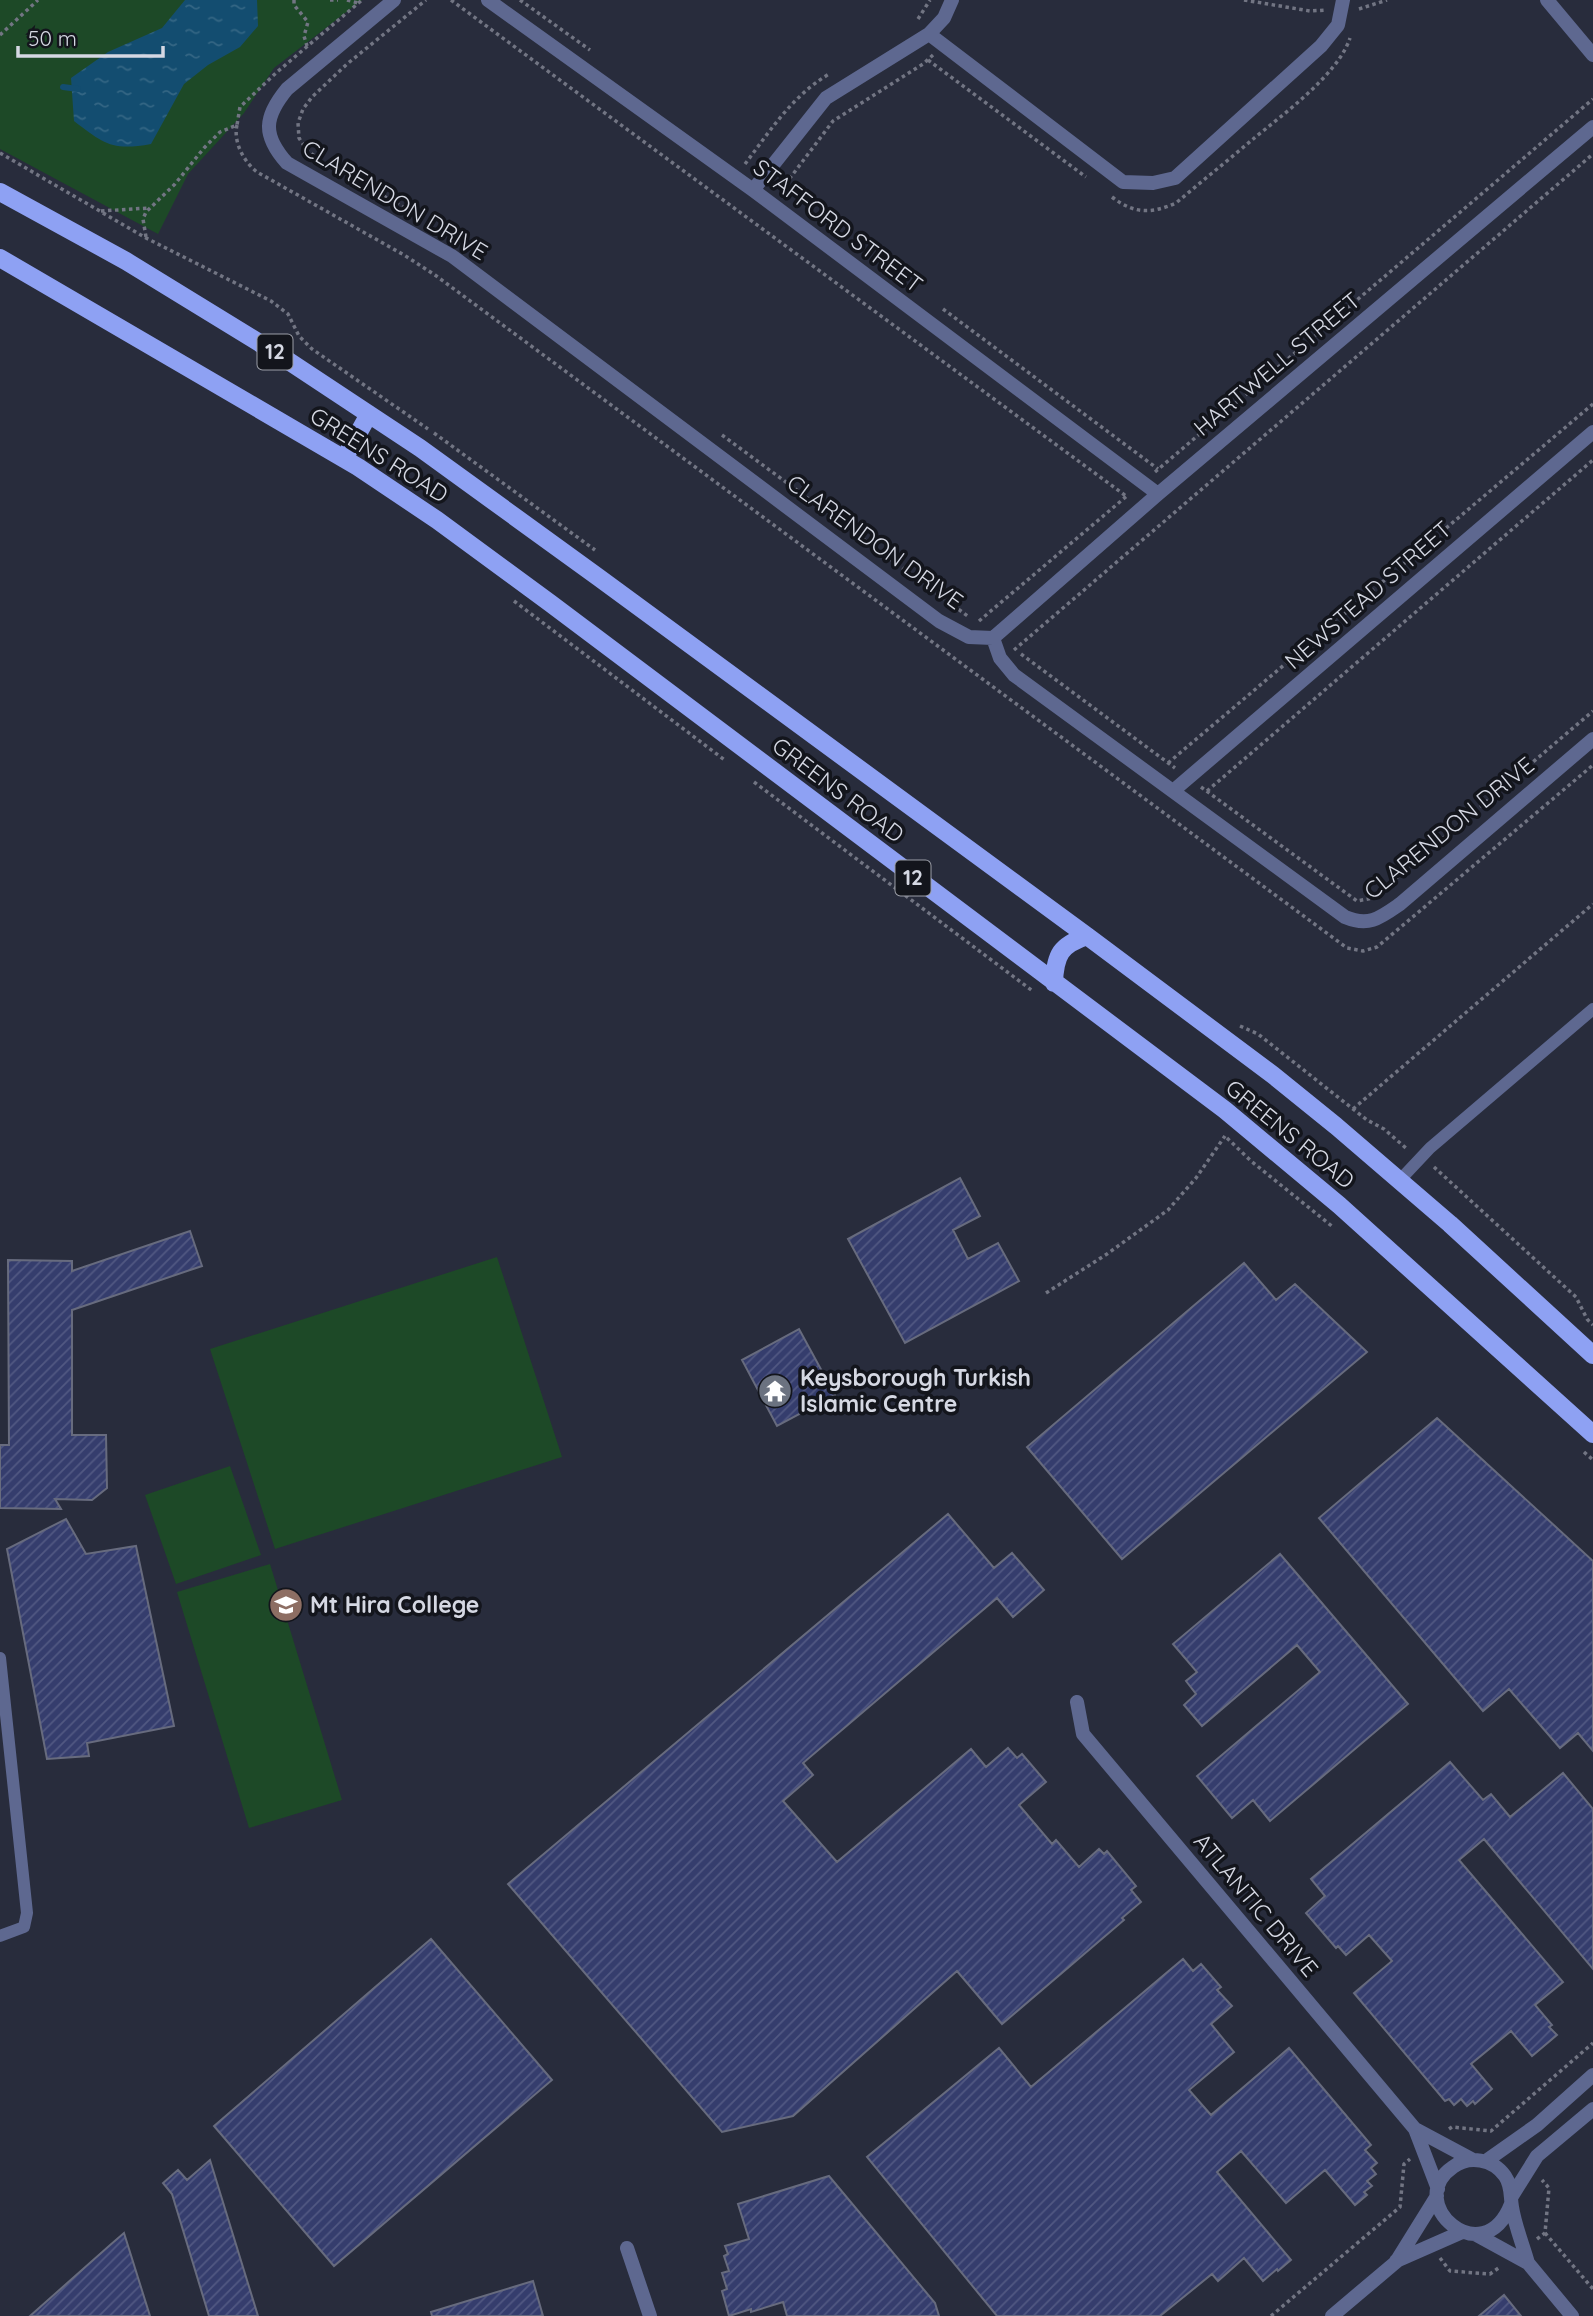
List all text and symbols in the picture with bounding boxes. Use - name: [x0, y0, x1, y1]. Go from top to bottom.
- scale bar: [18, 14, 163, 58]
- text: 50 m: [28, 25, 77, 51]
- street label: CLARENDON DRIVE: [298, 133, 493, 266]
- street label: STAFFORD STREET: [748, 152, 929, 299]
- street label: HARTWELL STREET: [1187, 285, 1366, 442]
- road number: 12: [258, 334, 292, 370]
- street label: GREENS ROAD: [305, 401, 454, 509]
- street label: CLARENDON DRIVE: [782, 468, 969, 615]
- street label: NEWSTEAD STREET: [1278, 514, 1457, 675]
- street label: GREENS ROAD: [767, 731, 910, 849]
- street label: CLARENDON DRIVE: [1358, 750, 1540, 905]
- road number: 12: [895, 860, 930, 896]
- street label: GREENS ROAD: [1220, 1073, 1361, 1194]
- place label: Keysborough Turkish Islamic Centre: [800, 1363, 1031, 1418]
- temple icon: Keysborough Turkish Islamic Centre: [756, 1372, 794, 1410]
- school or university icon: Mt Hira College: [267, 1586, 305, 1624]
- place label: Mt Hira College: [310, 1590, 479, 1619]
- street label: ATLANTIC DRIVE: [1188, 1827, 1325, 1982]

